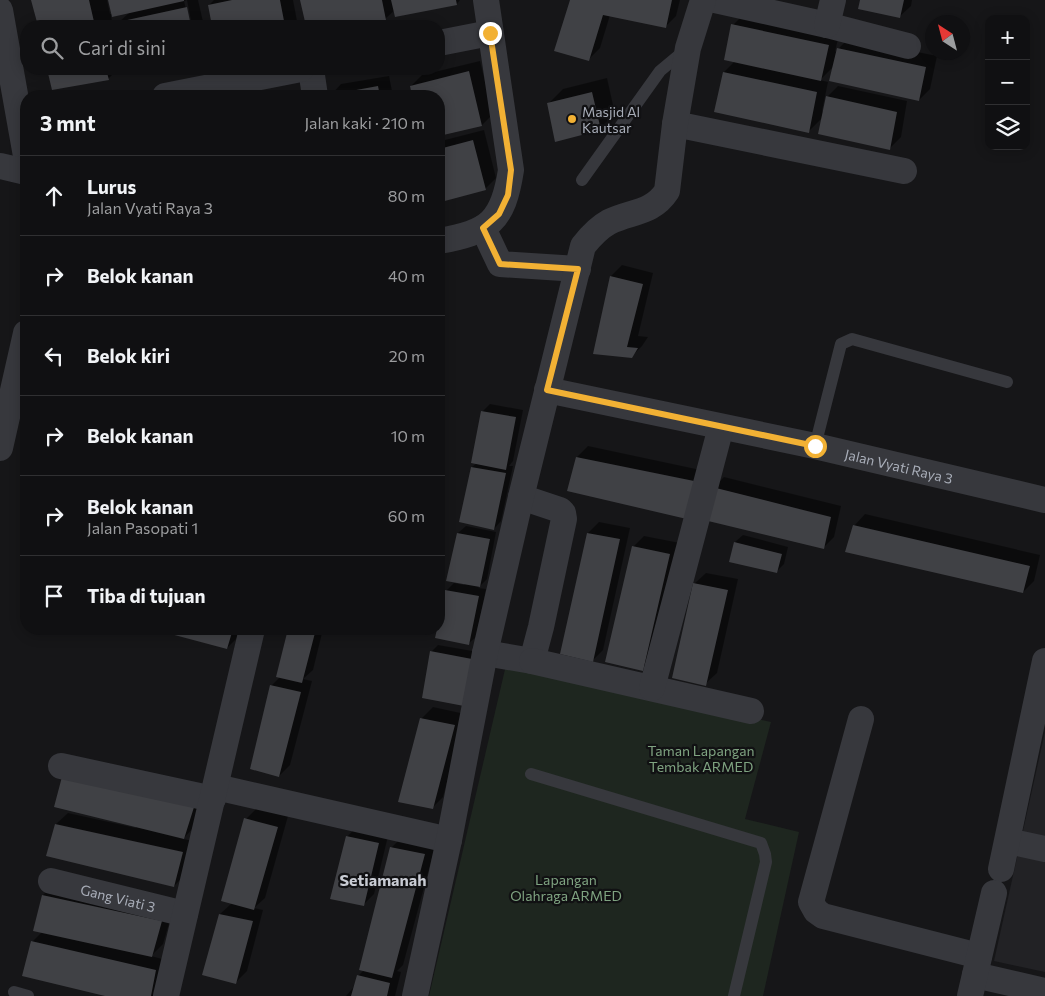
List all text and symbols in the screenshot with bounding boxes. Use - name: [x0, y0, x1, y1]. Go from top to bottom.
- north arrow: [925, 15, 970, 60]
- map controls: [985, 15, 1030, 150]
- button: +: [985, 15, 1030, 60]
- search box: [20, 20, 445, 75]
- route end: [479, 22, 502, 45]
- icon: search: [38, 34, 66, 62]
- text: Cari di sini: [78, 36, 166, 59]
- button: −: [985, 60, 1030, 105]
- place label: Masjid Al Kautsar: [582, 103, 640, 136]
- button: layers: [985, 105, 1030, 150]
- text: 3 mnt: [40, 110, 96, 135]
- text: Jalan kaki · 210 m: [304, 113, 425, 132]
- marker: Masjid Al Kautsar: [566, 113, 578, 125]
- text: Lurus: [87, 175, 136, 198]
- icon: ahead: [40, 182, 68, 210]
- text: 80 m: [388, 186, 425, 205]
- text: Jalan Vyati Raya 3: [87, 198, 213, 217]
- icon: right: [40, 262, 68, 290]
- text: Belok kanan: [87, 264, 194, 287]
- text: 40 m: [388, 266, 425, 285]
- icon: left: [40, 342, 68, 370]
- text: Belok kiri: [87, 344, 170, 367]
- text: 20 m: [389, 346, 425, 365]
- icon: right: [40, 422, 68, 450]
- text: Belok kanan: [87, 424, 194, 447]
- text: 10 m: [391, 426, 425, 445]
- route start: [804, 435, 827, 458]
- street label: Jalan Vyati Raya 3: [843, 445, 955, 487]
- text: Belok kanan: [87, 495, 194, 518]
- icon: right: [40, 502, 68, 530]
- text: 60 m: [388, 506, 425, 525]
- text: Jalan Pasopati 1: [87, 518, 198, 537]
- icon: arrive: [40, 582, 68, 610]
- text: Tiba di tujuan: [87, 584, 205, 607]
- park label: Taman Lapangan Tembak ARMED: [647, 742, 755, 775]
- district label: Setiamanah: [340, 870, 426, 889]
- park label: Lapangan Olahraga ARMED: [510, 871, 622, 904]
- street label: Gang Viati 3: [79, 880, 157, 915]

